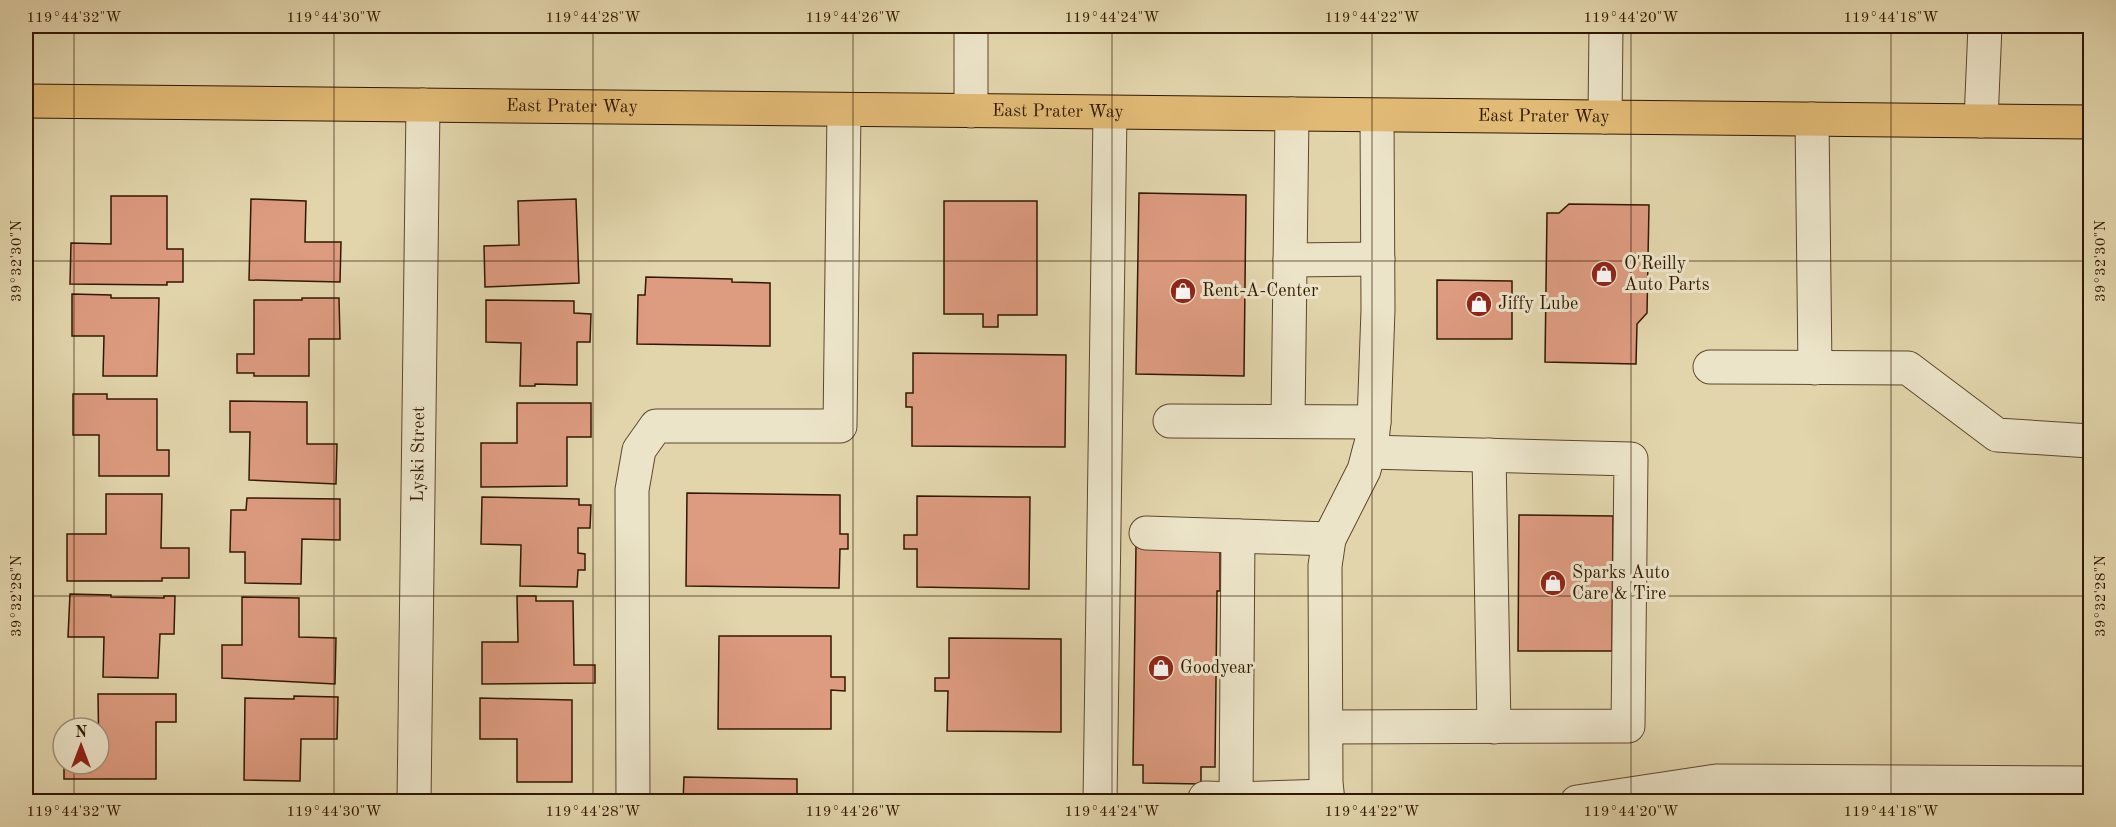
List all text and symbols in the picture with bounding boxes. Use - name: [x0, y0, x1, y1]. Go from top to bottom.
- text: 119°44'32"W: [26, 11, 122, 26]
- text: 119°44'30"W: [286, 11, 382, 26]
- text: 119°44'28"W: [545, 11, 641, 26]
- text: 119°44'26"W: [805, 11, 901, 26]
- text: 119°44'24"W: [1064, 11, 1160, 26]
- text: 119°44'22"W: [1324, 11, 1420, 26]
- text: 119°44'20"W: [1583, 11, 1679, 26]
- text: 119°44'18"W: [1843, 11, 1939, 26]
- street label: East Prater Way: [506, 97, 639, 116]
- street label: East Prater Way: [992, 102, 1125, 121]
- street label: East Prater Way: [1478, 107, 1610, 126]
- text: 39°32'30"N: [10, 220, 25, 302]
- text: 39°32'30"N: [2094, 220, 2109, 302]
- place label: O'Reilly Auto Parts: [1624, 255, 1710, 294]
- shop icon: O'Reilly Auto Parts: [1589, 259, 1619, 289]
- shop icon: Rent-A-Center: [1168, 276, 1198, 306]
- place label: Rent-A-Center: [1202, 282, 1319, 300]
- shop icon: Jiffy Lube: [1464, 289, 1494, 319]
- place label: Jiffy Lube: [1498, 295, 1578, 313]
- street label: Lyski Street: [409, 406, 428, 502]
- text: 39°32'28"N: [10, 555, 25, 637]
- text: 39°32'28"N: [2094, 555, 2109, 637]
- place label: Sparks Auto Care & Tire: [1572, 564, 1670, 603]
- shop icon: Sparks Auto Care & Tire: [1538, 568, 1568, 598]
- shop icon: Goodyear: [1146, 653, 1176, 683]
- place label: Goodyear: [1180, 659, 1254, 677]
- north arrow: [51, 716, 111, 776]
- text: N: [75, 725, 88, 741]
- text: 119°44'32"W: [26, 805, 122, 820]
- text: 119°44'30"W: [286, 805, 382, 820]
- text: 119°44'28"W: [545, 805, 641, 820]
- text: 119°44'26"W: [805, 805, 901, 820]
- text: 119°44'24"W: [1064, 805, 1160, 820]
- text: 119°44'22"W: [1324, 805, 1420, 820]
- text: 119°44'20"W: [1583, 805, 1679, 820]
- text: 119°44'18"W: [1843, 805, 1939, 820]

